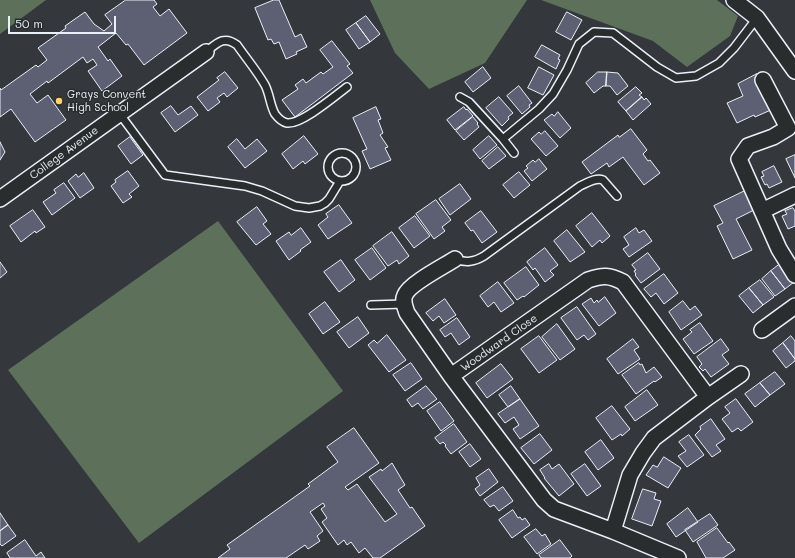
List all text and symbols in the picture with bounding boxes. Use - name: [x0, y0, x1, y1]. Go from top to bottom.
- scale bar: [10, 8, 118, 34]
- text: 50 m: [15, 15, 43, 31]
- place label: Grays Convent High School: [67, 88, 146, 114]
- marker: Grays Convent High School: [54, 96, 64, 106]
- street label: College Avenue: [27, 124, 101, 182]
- street label: Woodward Close: [458, 312, 540, 374]

